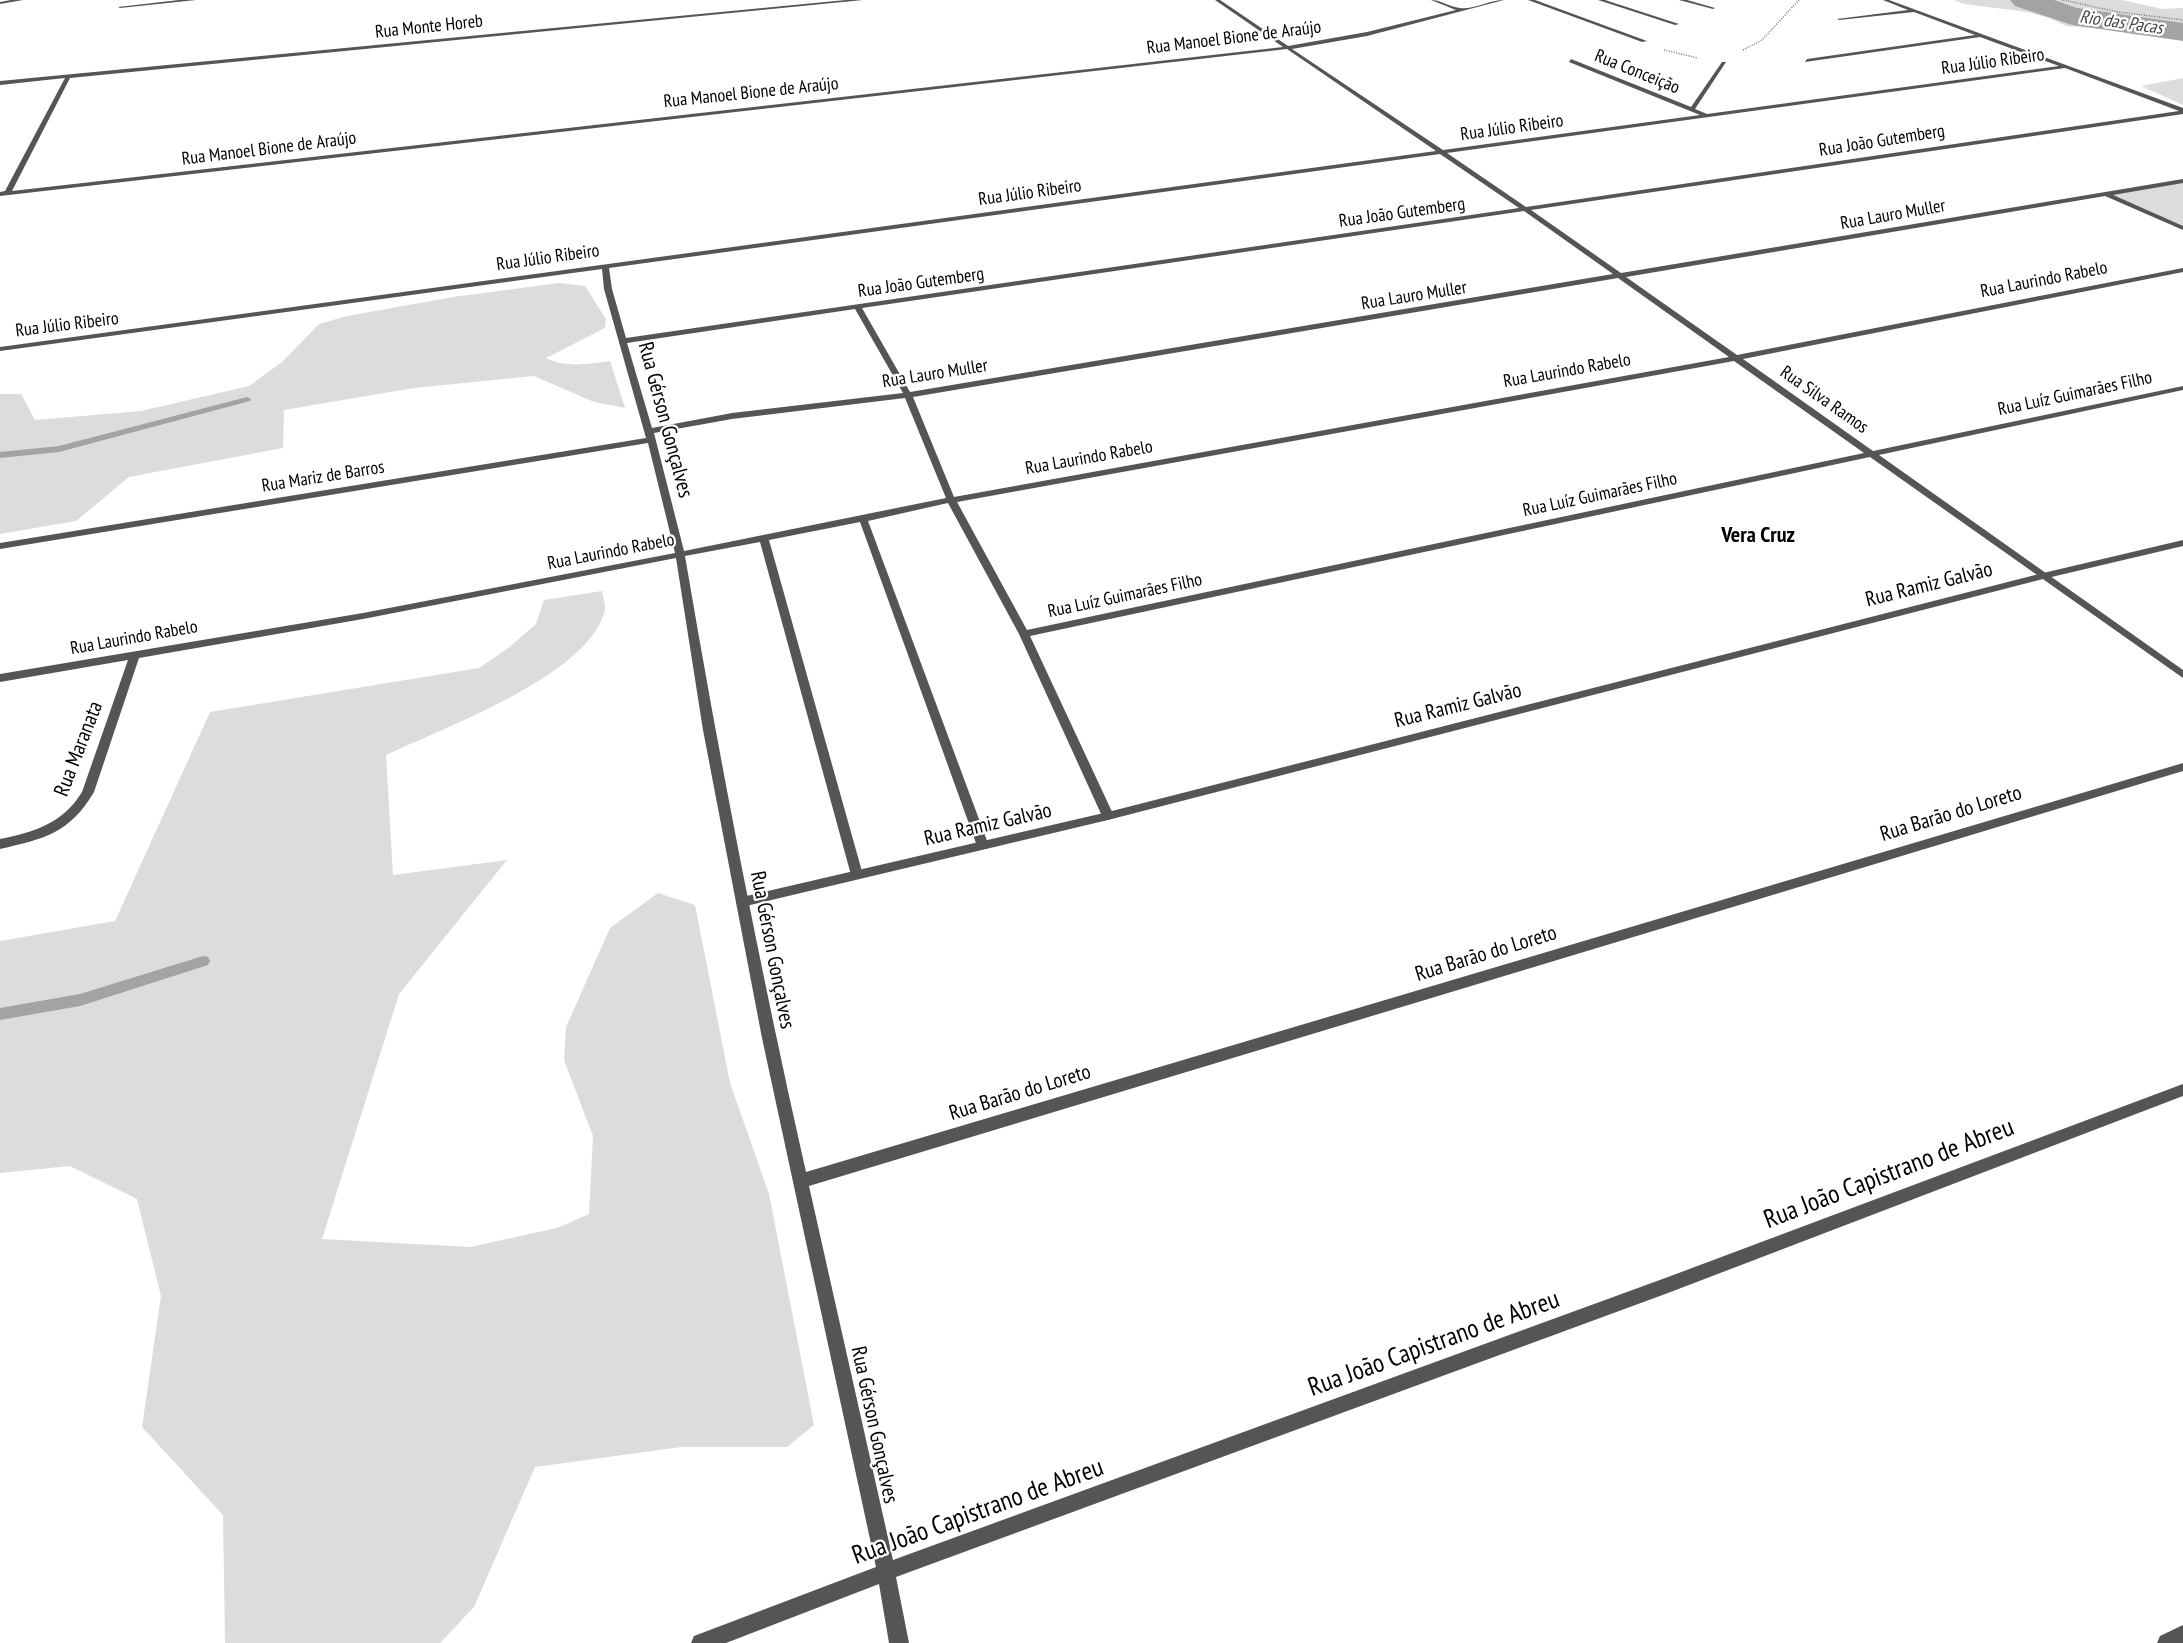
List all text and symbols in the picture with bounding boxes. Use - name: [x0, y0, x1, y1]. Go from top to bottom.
- water label: Rio das Pacas: [2078, 6, 2164, 40]
- street label: Rua Monte Horeb: [374, 11, 484, 43]
- street label: Rua Manoel Bione de Araújo: [1145, 17, 1323, 59]
- street label: Rua Júlio Ribeiro: [1940, 44, 2046, 80]
- street label: Rua Conceição: [1591, 45, 1683, 99]
- street label: Rua Manoel Bione de Araújo: [662, 73, 840, 113]
- street label: Rua Júlio Ribeiro: [1459, 110, 1565, 146]
- street label: Rua João Gutemberg: [1818, 120, 1946, 162]
- street label: Rua Manoel Bione de Araújo: [180, 128, 358, 170]
- street label: Rua Júlio Ribeiro: [977, 175, 1083, 211]
- street label: Rua João Gutemberg: [1338, 193, 1466, 233]
- street label: Rua Lauro Muller: [1839, 195, 1947, 235]
- street label: Rua Júlio Ribeiro: [495, 240, 601, 276]
- street label: Rua Laurindo Rabelo: [1979, 257, 2109, 303]
- street label: Rua João Gutemberg: [857, 263, 985, 303]
- street label: Rua Lauro Muller: [1360, 277, 1468, 315]
- street label: Rua Júlio Ribeiro: [14, 308, 120, 342]
- street label: Rua Gérson Gonçalves: [632, 339, 698, 501]
- street label: Rua Laurindo Rabelo: [1502, 349, 1632, 393]
- street label: Rua Lauro Muller: [881, 355, 989, 393]
- street label: Rua Silva Ramos: [1776, 362, 1872, 438]
- street label: Rua Luíz Guimarães Filho: [1996, 367, 2154, 421]
- street label: Rua Laurindo Rabelo: [1024, 436, 1154, 480]
- street label: Rua Mariz de Barros: [260, 457, 386, 497]
- street label: Rua Luíz Guimarães Filho: [1521, 468, 1679, 522]
- district label: Vera Cruz: [1721, 523, 1795, 549]
- street label: Rua Laurindo Rabelo: [546, 529, 676, 575]
- street label: Rua Ramiz Galvão: [1863, 557, 1995, 613]
- street label: Rua Luíz Guimarães Filho: [1046, 569, 1204, 623]
- street label: Rua Laurindo Rabelo: [69, 616, 199, 660]
- street label: Rua Ramiz Galvão: [1392, 678, 1524, 734]
- street label: Rua Maranata: [49, 698, 109, 800]
- street label: Rua Barão do Loreto: [1877, 781, 2025, 847]
- street label: Rua Ramiz Galvão: [922, 798, 1054, 852]
- street label: Rua Gérson Gonçalves: [744, 869, 800, 1031]
- street label: Rua Barão do Loreto: [1412, 921, 1560, 987]
- street label: Rua Barão do Loreto: [946, 1060, 1094, 1126]
- street label: Rua João Capistrano de Abreu: [1760, 1112, 2018, 1236]
- street label: Rua João Capistrano de Abreu: [1304, 1284, 1564, 1404]
- street label: Rua Gérson Gonçalves: [845, 1344, 903, 1506]
- street label: Rua João Capistrano de Abreu: [848, 1452, 1108, 1572]

